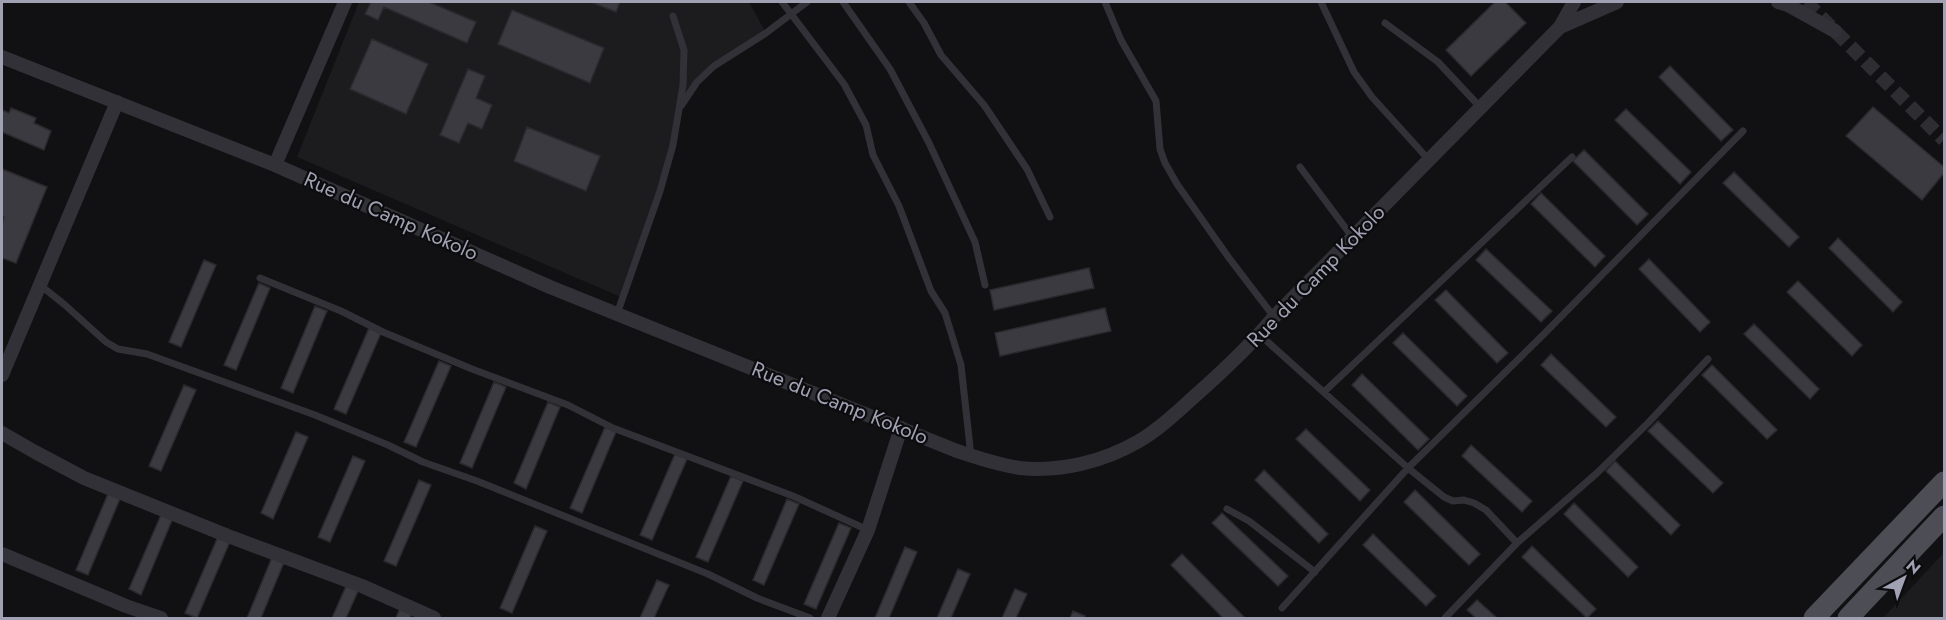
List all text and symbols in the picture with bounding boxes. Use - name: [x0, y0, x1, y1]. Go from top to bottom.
- street label: Rue du Camp Kokolo: [299, 164, 483, 268]
- street label: Rue du Camp Kokolo: [1240, 198, 1392, 354]
- street label: Rue du Camp Kokolo: [747, 354, 933, 452]
- north arrow: [1874, 548, 1934, 608]
- text: N: [1901, 554, 1926, 580]

